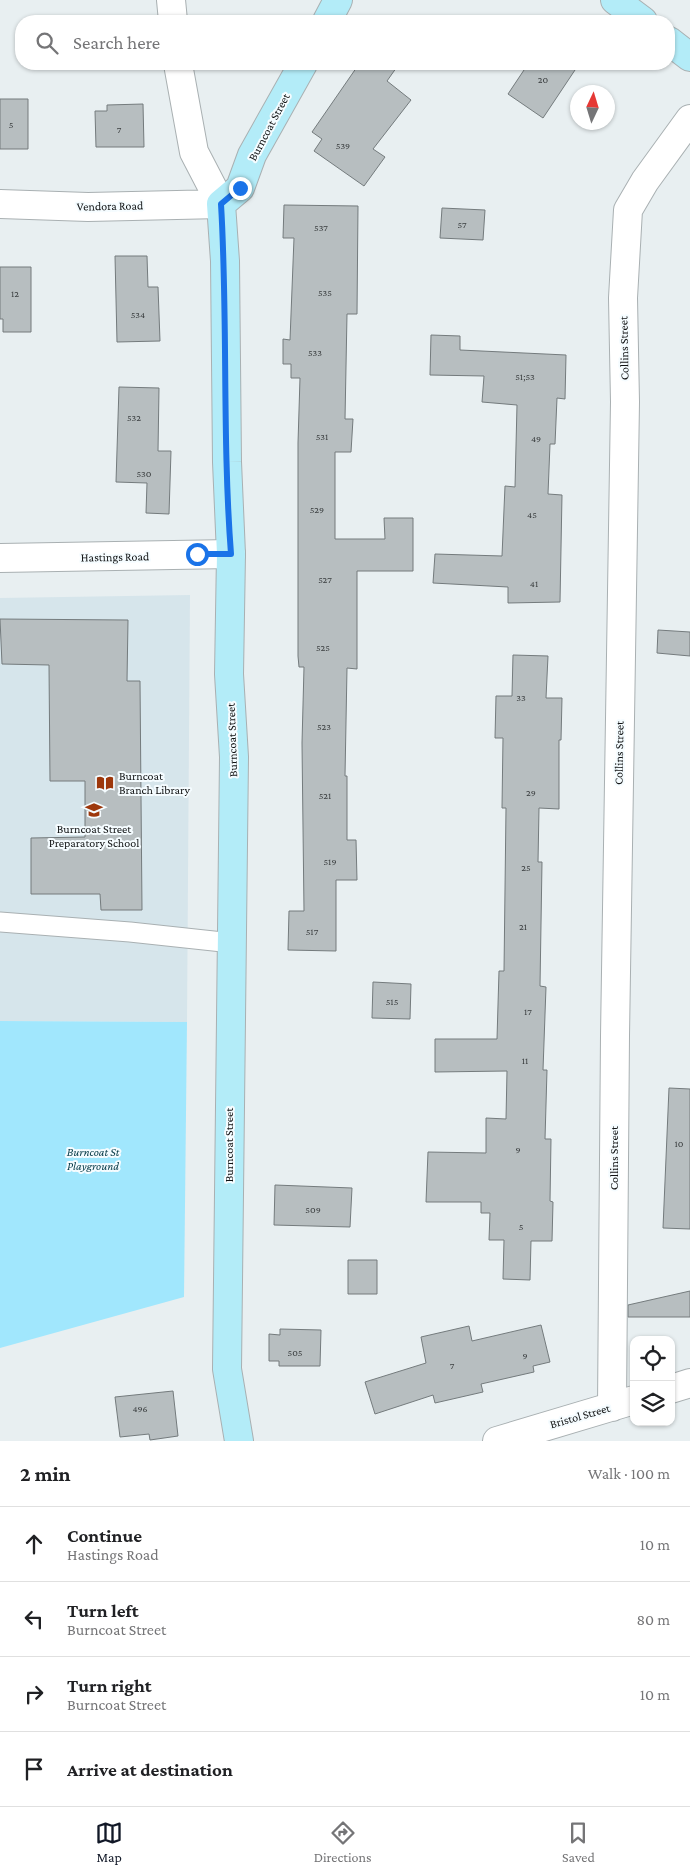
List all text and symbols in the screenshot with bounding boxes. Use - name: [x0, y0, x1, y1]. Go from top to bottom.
- search box: [15, 15, 675, 70]
- icon: search: [33, 29, 61, 57]
- text: Search here: [73, 32, 160, 53]
- house number: 20: [538, 74, 549, 85]
- north arrow: [570, 85, 615, 130]
- street label: Burncoat Street: [245, 90, 293, 163]
- house number: 5: [9, 119, 14, 130]
- house number: 7: [117, 124, 122, 135]
- house number: 539: [336, 140, 350, 151]
- route end: [229, 177, 252, 200]
- street label: Vendora Road: [77, 198, 144, 214]
- house number: 57: [457, 219, 467, 230]
- house number: 537: [314, 222, 328, 233]
- house number: 535: [318, 287, 332, 298]
- house number: 12: [11, 288, 19, 299]
- house number: 534: [131, 309, 145, 320]
- street label: Collins Street: [616, 315, 632, 380]
- house number: 533: [308, 347, 322, 358]
- house number: 51;53: [515, 371, 535, 382]
- house number: 532: [127, 412, 141, 423]
- house number: 531: [316, 431, 328, 442]
- house number: 49: [531, 433, 541, 444]
- house number: 530: [137, 468, 152, 479]
- house number: 529: [310, 504, 324, 515]
- house number: 45: [527, 509, 537, 520]
- route start: [186, 543, 209, 566]
- street label: Hastings Road: [81, 549, 150, 565]
- house number: 527: [318, 574, 332, 585]
- house number: 41: [530, 578, 538, 589]
- house number: 525: [316, 642, 330, 653]
- house number: 33: [516, 692, 526, 703]
- street label: Burncoat Street: [224, 702, 240, 777]
- street label: Collins Street: [611, 720, 627, 785]
- house number: 523: [317, 721, 331, 732]
- place label: Burncoat Branch Library: [119, 769, 190, 797]
- library icon: Burncoat Branch Library: [95, 773, 115, 793]
- house number: 29: [526, 787, 536, 798]
- house number: 521: [319, 790, 331, 801]
- school or university icon: Burncoat Street Preparatory School: [84, 800, 104, 820]
- place label: Burncoat Street Preparatory School: [49, 822, 139, 850]
- house number: 519: [323, 856, 337, 867]
- house number: 25: [521, 862, 531, 873]
- house number: 21: [519, 921, 527, 932]
- house number: 517: [306, 926, 319, 937]
- house number: 515: [386, 996, 399, 1007]
- house number: 17: [524, 1006, 532, 1017]
- house number: 11: [522, 1055, 528, 1066]
- street label: Burncoat Street: [222, 1107, 236, 1182]
- street label: Collins Street: [607, 1125, 621, 1190]
- house number: 10: [675, 1138, 684, 1149]
- house number: 9: [515, 1144, 521, 1155]
- park label: Burncoat St Playground: [67, 1145, 120, 1173]
- house number: 509: [305, 1204, 321, 1215]
- house number: 5: [519, 1221, 524, 1232]
- map controls: [630, 1336, 675, 1426]
- button: locate: [630, 1336, 675, 1381]
- house number: 505: [287, 1347, 303, 1358]
- house number: 9: [522, 1350, 528, 1361]
- house number: 7: [450, 1360, 455, 1371]
- button: layers: [630, 1381, 675, 1426]
- street label: Bristol Street: [548, 1400, 613, 1431]
- house number: 496: [132, 1403, 148, 1414]
- text: 2 min: [20, 1462, 71, 1486]
- text: Walk · 100 m: [588, 1465, 670, 1482]
- text: Continue: [67, 1525, 142, 1546]
- icon: ahead: [20, 1530, 48, 1558]
- text: 10 m: [640, 1536, 670, 1553]
- text: Hastings Road: [67, 1546, 159, 1563]
- text: Turn left: [67, 1600, 139, 1621]
- icon: left: [20, 1605, 48, 1633]
- text: 80 m: [636, 1611, 670, 1628]
- text: Burncoat Street: [67, 1621, 166, 1638]
- text: Turn right: [67, 1675, 152, 1696]
- icon: right: [20, 1680, 48, 1708]
- text: 10 m: [640, 1686, 670, 1703]
- text: Burncoat Street: [67, 1696, 166, 1713]
- icon: arrive: [20, 1755, 48, 1783]
- text: Arrive at destination: [67, 1759, 233, 1780]
- tab: Map: [95, 1819, 123, 1865]
- tab: Directions: [314, 1819, 372, 1865]
- tab: Saved: [562, 1819, 595, 1865]

